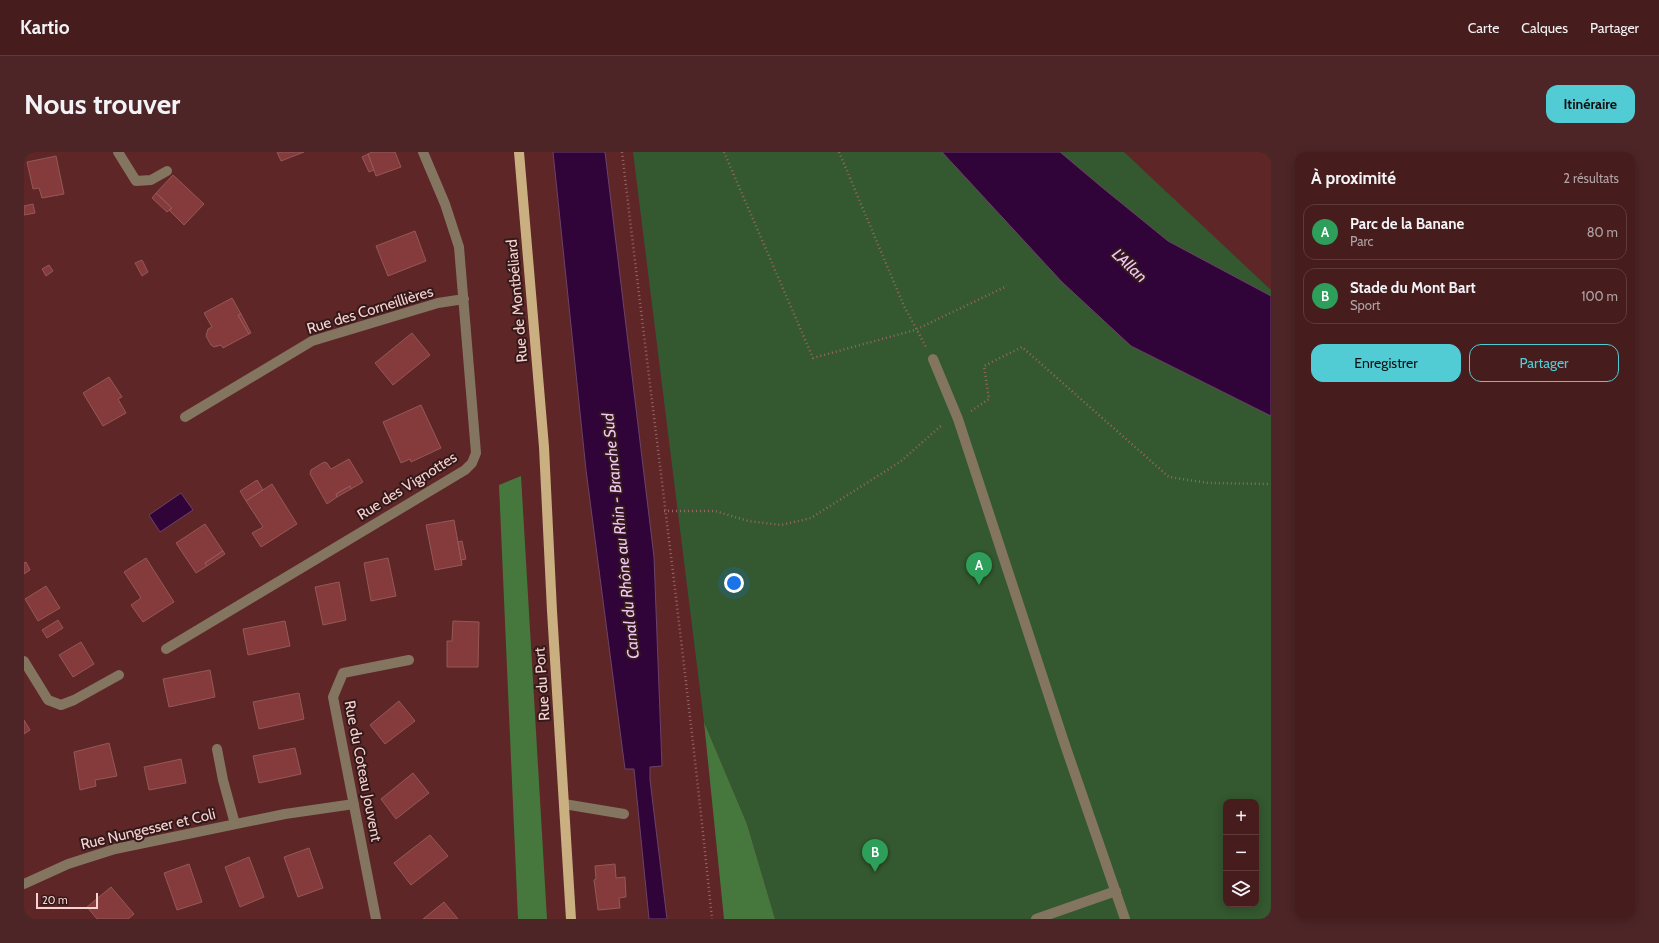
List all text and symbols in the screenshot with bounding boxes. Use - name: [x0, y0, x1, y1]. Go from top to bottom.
- text: Kartio: [20, 16, 69, 39]
- text: Carte: [1468, 19, 1499, 37]
- text: Calques: [1521, 19, 1568, 37]
- text: Partager: [1590, 19, 1639, 37]
- button: Itinéraire: [1546, 85, 1635, 123]
- text: Nous trouver: [24, 87, 180, 121]
- text: À proximité: [1311, 168, 1396, 188]
- text: 2 résultats: [1563, 170, 1619, 186]
- text: Parc de la Banane: [1350, 215, 1464, 233]
- text: A: [1321, 224, 1329, 240]
- text: 80 m: [1587, 224, 1618, 240]
- text: Parc: [1350, 233, 1373, 249]
- street label: Rue de Montbéliard: [503, 239, 531, 363]
- water label: L'Allan: [1108, 244, 1151, 286]
- text: Stade du Mont Bart: [1350, 279, 1476, 297]
- street label: Rue des Corneillières: [305, 282, 435, 338]
- text: B: [1321, 288, 1329, 304]
- text: 100 m: [1581, 288, 1618, 304]
- text: Sport: [1350, 297, 1380, 313]
- button: Enregistrer: [1311, 344, 1461, 382]
- button: Partager: [1469, 344, 1619, 382]
- water label: Canal du Rhône au Rhin - Branche Sud: [598, 411, 643, 660]
- street label: Rue des Vignottes: [354, 448, 460, 524]
- pin: A: [966, 552, 992, 585]
- your location: [724, 573, 744, 593]
- street label: Rue du Port: [530, 647, 554, 721]
- street label: Rue du Coteau Jouvent: [340, 699, 386, 843]
- map controls: [1223, 799, 1259, 907]
- button: +: [1223, 799, 1259, 835]
- street label: Rue Nungesser et Coli: [79, 805, 217, 853]
- button: −: [1223, 835, 1259, 871]
- pin: B: [862, 839, 888, 872]
- button: layers: [1223, 871, 1259, 907]
- scale bar: [36, 891, 98, 910]
- text: 20 m: [42, 893, 68, 907]

